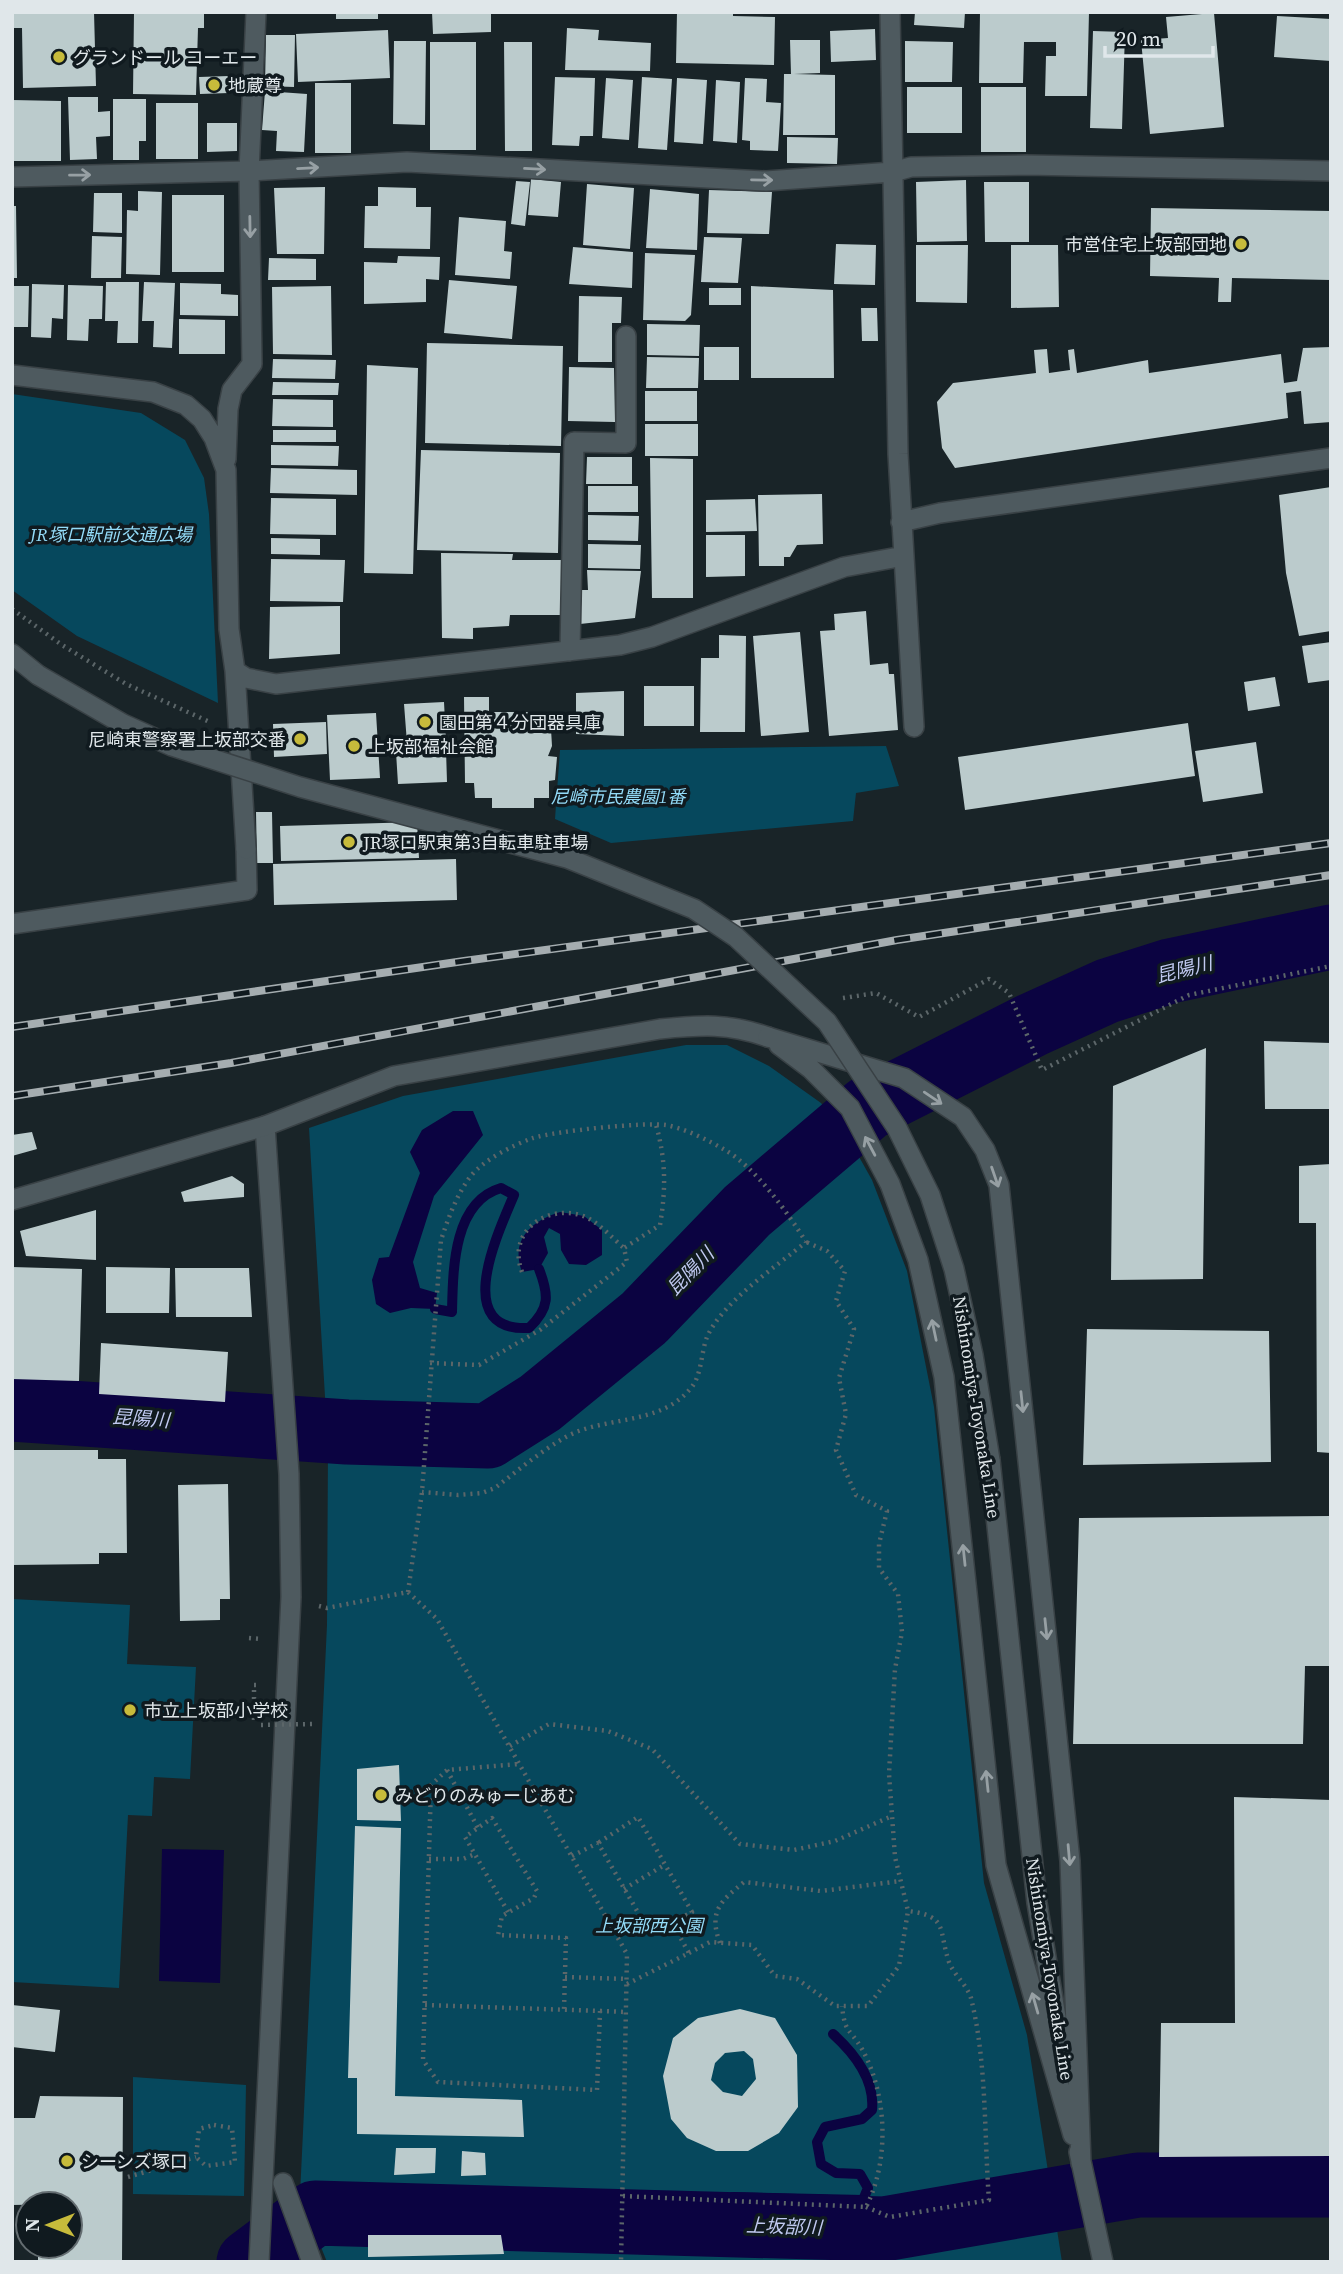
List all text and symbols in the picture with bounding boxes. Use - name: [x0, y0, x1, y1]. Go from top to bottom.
- scale bar: [1105, 14, 1214, 58]
- text: 20 m: [1116, 24, 1161, 53]
- place label: グランドール コーエー: [73, 45, 257, 70]
- marker: グランドール コーエー: [51, 49, 67, 65]
- place label: 地蔵尊: [228, 73, 282, 98]
- marker: 地蔵尊: [206, 77, 222, 93]
- one-way arrow: [296, 161, 319, 174]
- one-way arrow: [523, 163, 546, 176]
- one-way arrow: [69, 168, 92, 182]
- one-way arrow: [750, 173, 773, 187]
- one-way arrow: [243, 216, 257, 239]
- place label: 市営住宅上坂部団地: [1065, 232, 1227, 257]
- marker: 市営住宅上坂部団地: [1233, 236, 1249, 252]
- park label: JR塚口駅前交通広場: [27, 522, 194, 547]
- place label: 園田第４分団器具庫: [439, 710, 601, 735]
- marker: 園田第４分団器具庫: [417, 714, 433, 730]
- place label: 尼崎東警察署上坂部交番: [88, 727, 286, 752]
- marker: 尼崎東警察署上坂部交番: [292, 731, 308, 747]
- place label: 上坂部福祉会館: [368, 734, 494, 759]
- marker: 上坂部福祉会館: [346, 738, 362, 754]
- park label: 尼崎市民農園1番: [550, 784, 688, 809]
- place label: JR塚口駅東第3自転車駐車場: [362, 830, 588, 855]
- marker: JR塚口駅東第3自転車駐車場: [341, 834, 357, 850]
- water label: 昆陽川: [1153, 949, 1217, 989]
- one-way arrow: [923, 1091, 942, 1105]
- one-way arrow: [862, 1136, 876, 1157]
- one-way arrow: [990, 1165, 1002, 1187]
- water label: 昆陽川: [661, 1240, 721, 1301]
- street label: Nishinomiya-Toyonaka Line: [947, 1294, 1007, 1520]
- one-way arrow: [926, 1319, 940, 1342]
- one-way arrow: [1016, 1391, 1029, 1413]
- water label: 昆陽川: [112, 1403, 172, 1433]
- one-way arrow: [958, 1544, 971, 1567]
- one-way arrow: [1039, 1617, 1052, 1639]
- place label: 市立上坂部小学校: [144, 1698, 288, 1723]
- marker: 市立上坂部小学校: [122, 1702, 138, 1718]
- one-way arrow: [980, 1771, 993, 1793]
- place label: みどりのみゅーじあむ: [395, 1783, 575, 1808]
- marker: みどりのみゅーじあむ: [373, 1787, 389, 1803]
- one-way arrow: [1063, 1843, 1076, 1866]
- street label: Nishinomiya-Toyonaka Line: [1020, 1856, 1080, 2082]
- park label: 上坂部西公園: [595, 1913, 706, 1938]
- one-way arrow: [1028, 1992, 1041, 2015]
- place label: シーンズ塚口: [81, 2149, 188, 2174]
- marker: シーンズ塚口: [59, 2153, 75, 2169]
- north arrow: [14, 2190, 84, 2260]
- water label: 上坂部川: [746, 2212, 824, 2240]
- text: N: [19, 2218, 45, 2232]

